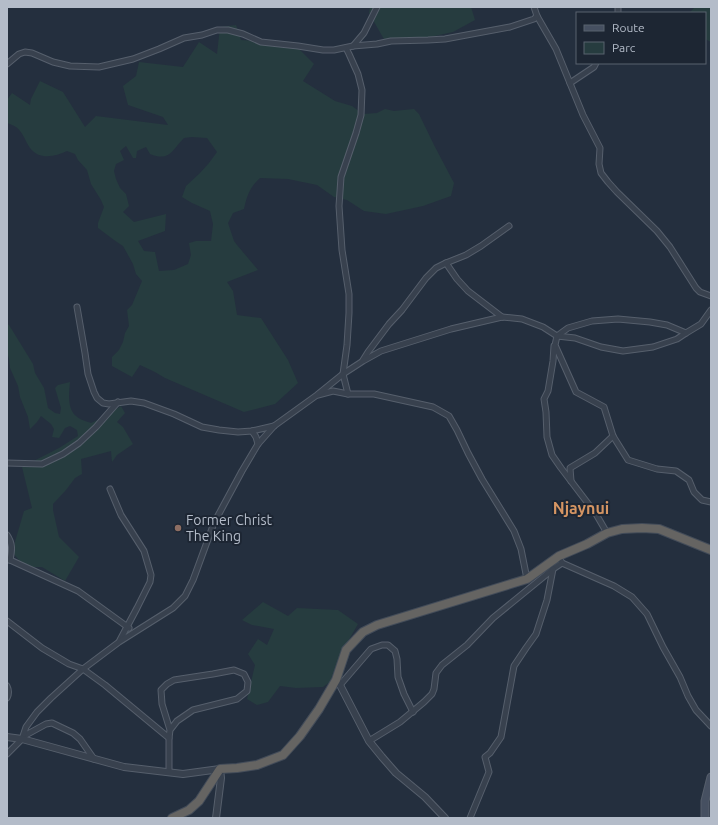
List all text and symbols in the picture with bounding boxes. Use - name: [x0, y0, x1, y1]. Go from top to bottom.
- legend: [576, 12, 706, 64]
- text: Route: [612, 21, 645, 34]
- text: Parc: [612, 41, 636, 54]
- district label: Njaynui: [553, 499, 609, 517]
- place label: Former Christ The King: [186, 512, 273, 544]
- marker: Former Christ The King: [173, 523, 183, 533]

